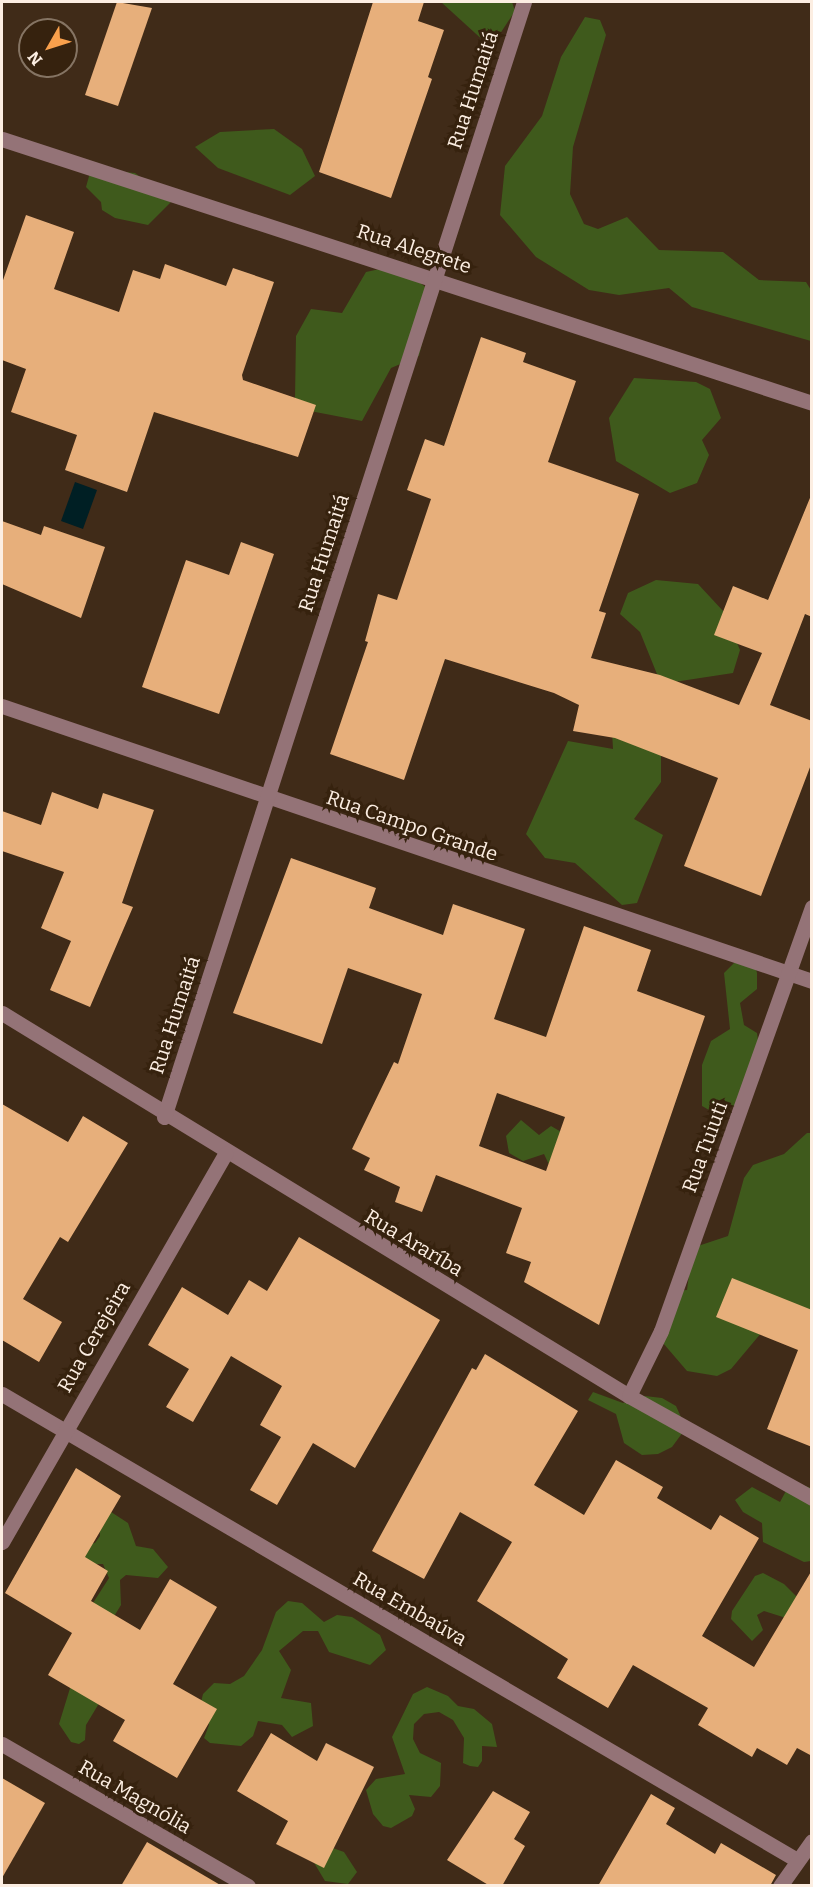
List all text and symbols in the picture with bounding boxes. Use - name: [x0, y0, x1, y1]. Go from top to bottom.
- north arrow: [18, 18, 78, 78]
- street label: Rua Humaitá: [443, 28, 503, 152]
- text: N: [24, 48, 46, 69]
- street label: Rua Alegrete: [354, 219, 474, 279]
- street label: Rua Humaitá: [294, 491, 354, 615]
- street label: Rua Campo Grande: [323, 785, 501, 867]
- street label: Rua Humaitá: [145, 953, 205, 1077]
- street label: Rua Tuiuti: [677, 1098, 733, 1196]
- street label: Rua Araríba: [361, 1204, 467, 1282]
- street label: Rua Cerejeira: [53, 1277, 135, 1397]
- street label: Rua Embaúva: [349, 1567, 471, 1651]
- street label: Rua Magnólia: [74, 1755, 196, 1839]

